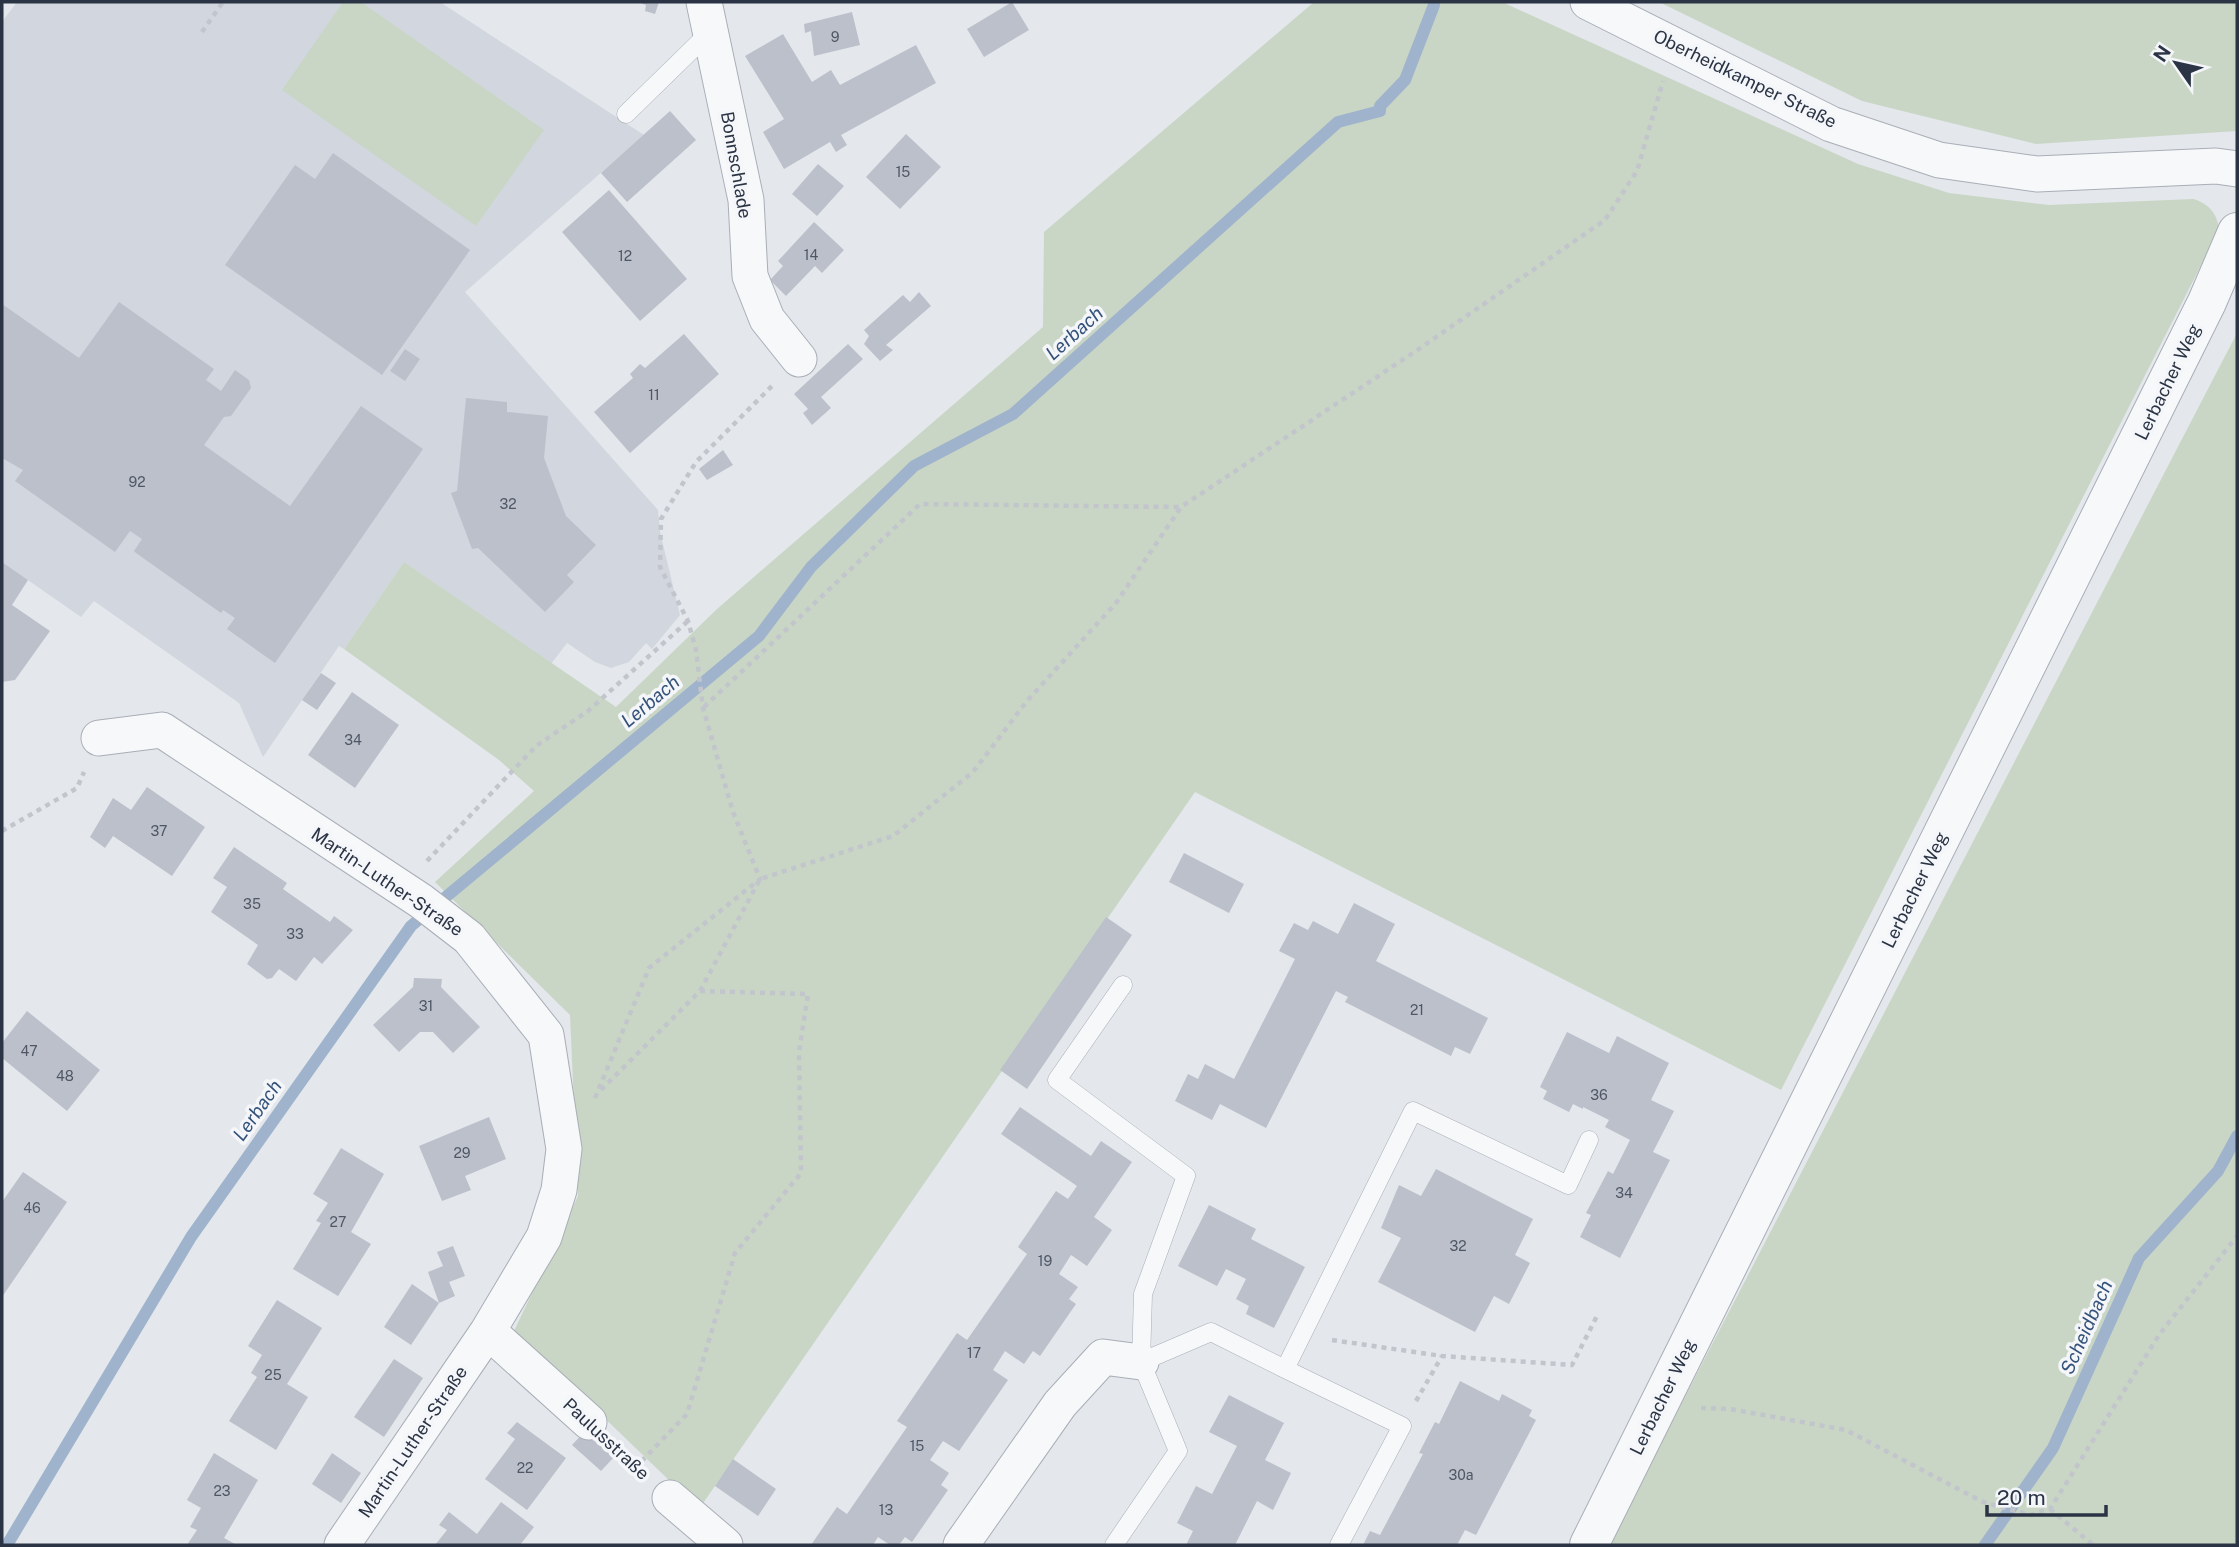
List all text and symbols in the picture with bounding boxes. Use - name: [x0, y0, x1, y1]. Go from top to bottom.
- street label: Oberheidkamper Straße: [1650, 25, 1840, 132]
- north arrow: [2141, 28, 2211, 98]
- house number: 9: [831, 29, 840, 45]
- text: N: [2149, 41, 2175, 66]
- street label: Bonnschlade: [717, 110, 756, 220]
- house number: 15: [896, 164, 910, 180]
- house number: 14: [804, 247, 818, 263]
- house number: 12: [618, 248, 632, 264]
- water label: Lerbach: [1041, 302, 1107, 364]
- street label: Lerbacher Weg: [2130, 320, 2205, 443]
- house number: 11: [648, 387, 660, 403]
- house number: 92: [128, 474, 146, 490]
- house number: 32: [499, 496, 517, 512]
- water label: Lerbach: [616, 670, 684, 732]
- house number: 34: [344, 732, 362, 748]
- house number: 37: [151, 823, 167, 839]
- street label: Martin-Luther-Straße: [307, 823, 467, 940]
- street label: Lerbacher Weg: [1877, 828, 1952, 951]
- house number: 35: [243, 896, 261, 912]
- house number: 33: [286, 926, 304, 942]
- house number: 31: [419, 998, 433, 1014]
- house number: 21: [1410, 1002, 1424, 1018]
- house number: 47: [20, 1043, 38, 1059]
- house number: 48: [56, 1068, 74, 1084]
- water label: Lerbach: [228, 1075, 286, 1145]
- house number: 36: [1590, 1087, 1608, 1103]
- house number: 29: [453, 1145, 471, 1161]
- house number: 34: [1615, 1185, 1633, 1201]
- house number: 46: [23, 1200, 41, 1216]
- house number: 27: [330, 1214, 346, 1230]
- house number: 32: [1449, 1238, 1467, 1254]
- house number: 19: [1038, 1253, 1052, 1269]
- water label: Scheidbach: [2055, 1277, 2117, 1377]
- street label: Lerbacher Weg: [1625, 1335, 1700, 1458]
- house number: 17: [967, 1345, 981, 1361]
- street label: Martin-Luther-Straße: [354, 1362, 471, 1522]
- house number: 25: [264, 1367, 282, 1383]
- street label: Paulusstraße: [559, 1393, 654, 1484]
- house number: 15: [910, 1438, 924, 1454]
- house number: 22: [517, 1460, 533, 1476]
- house number: 30a: [1448, 1467, 1474, 1483]
- scale bar: [1987, 1474, 2106, 1518]
- house number: 23: [213, 1483, 231, 1499]
- text: 20 m: [1997, 1485, 2046, 1510]
- house number: 13: [879, 1502, 893, 1518]

